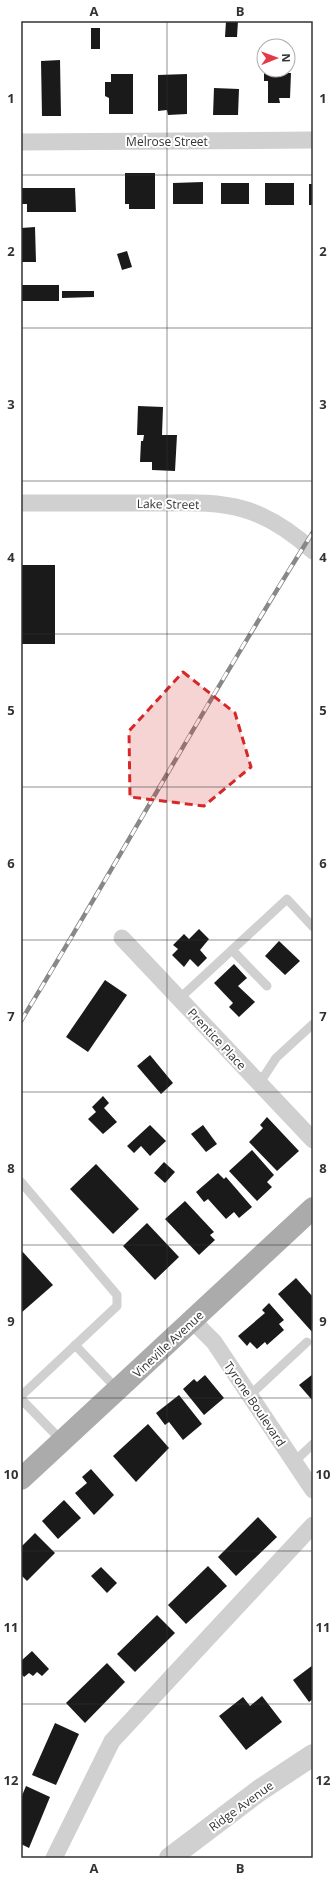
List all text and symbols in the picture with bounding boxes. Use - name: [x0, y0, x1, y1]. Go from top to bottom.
- text: A: [90, 2, 99, 20]
- text: B: [236, 2, 245, 20]
- north arrow: [256, 38, 296, 78]
- text: N: [279, 53, 294, 62]
- text: 1: [7, 89, 15, 107]
- text: 1: [319, 89, 327, 107]
- street label: Melrose Street: [126, 133, 208, 150]
- text: 2: [7, 242, 15, 260]
- text: 2: [319, 242, 327, 260]
- text: 3: [7, 395, 15, 413]
- text: 3: [319, 395, 327, 413]
- street label: Lake Street: [137, 495, 199, 513]
- text: 4: [7, 548, 15, 566]
- text: 4: [319, 548, 327, 566]
- text: 5: [7, 701, 15, 719]
- text: 5: [319, 701, 327, 719]
- text: 6: [7, 854, 15, 872]
- text: 6: [319, 854, 327, 872]
- street label: Prentice Place: [184, 1004, 250, 1074]
- text: 7: [7, 1007, 15, 1025]
- text: 7: [319, 1007, 327, 1025]
- text: 8: [7, 1159, 15, 1177]
- text: 8: [319, 1159, 327, 1177]
- street label: Vineville Avenue: [129, 1307, 207, 1381]
- text: 9: [7, 1312, 15, 1330]
- text: 9: [319, 1312, 327, 1330]
- street label: Tyrone Boulevard: [220, 1358, 290, 1450]
- text: 10: [4, 1465, 18, 1483]
- text: 10: [316, 1465, 330, 1483]
- text: 11: [4, 1618, 18, 1636]
- text: 11: [316, 1618, 330, 1636]
- text: 12: [4, 1771, 19, 1789]
- text: 12: [316, 1771, 331, 1789]
- street label: Ridge Avenue: [205, 1777, 277, 1835]
- text: A: [90, 1859, 99, 1877]
- text: B: [236, 1859, 245, 1877]

